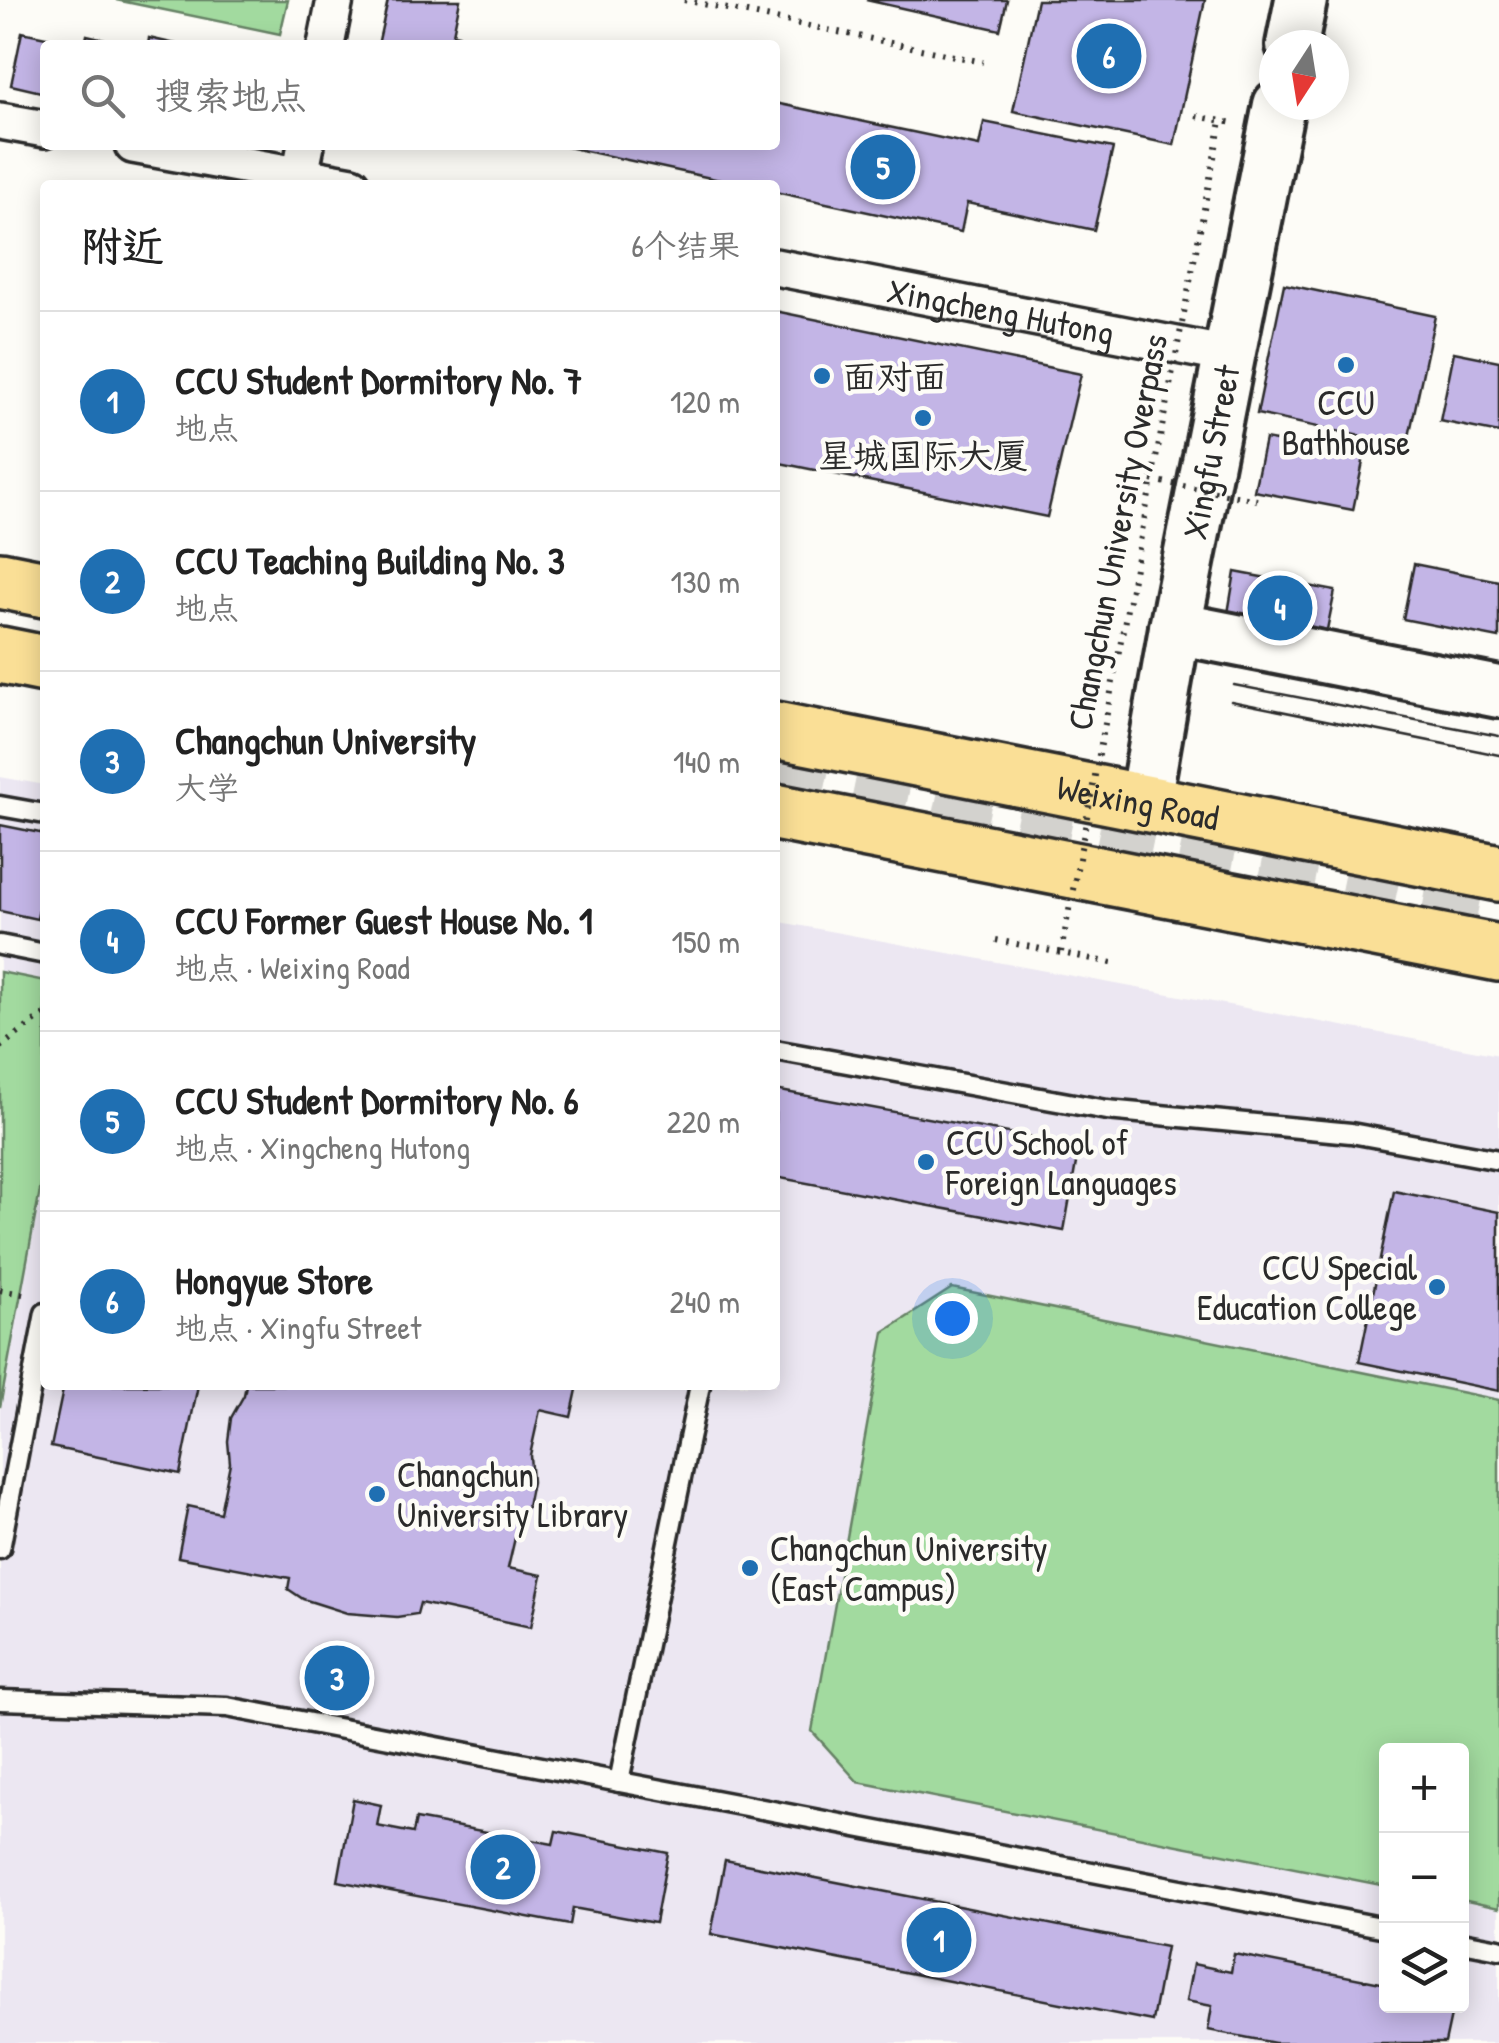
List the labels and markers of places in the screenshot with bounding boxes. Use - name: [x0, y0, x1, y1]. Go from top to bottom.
- pin: 6: [1076, 18, 1142, 94]
- pin: 5: [850, 130, 916, 204]
- place label: 面对面: [842, 353, 947, 400]
- marker: CCU Bathhouse: [1335, 354, 1357, 376]
- marker: 面对面: [811, 365, 833, 387]
- place label: CCU Bathhouse: [1282, 379, 1410, 466]
- marker: 星城国际大厦: [912, 407, 934, 429]
- place label: 星城国际大厦: [818, 432, 1028, 479]
- pin: 4: [1248, 570, 1312, 646]
- place label: CCU School of Foreign Languages: [945, 1119, 1177, 1206]
- marker: CCU School of Foreign Languages: [915, 1151, 937, 1173]
- place label: CCU Special Education College: [1197, 1244, 1418, 1331]
- marker: CCU Special Education College: [1426, 1276, 1448, 1298]
- place label: Changchun University Library: [397, 1451, 628, 1538]
- marker: Changchun University Library: [366, 1483, 388, 1505]
- place label: Changchun University (East Campus): [770, 1525, 1048, 1612]
- marker: Changchun University (East Campus): [739, 1557, 761, 1579]
- pin: 3: [304, 1640, 370, 1716]
- pin: 2: [470, 1830, 536, 1904]
- pin: 1: [906, 1902, 972, 1978]

